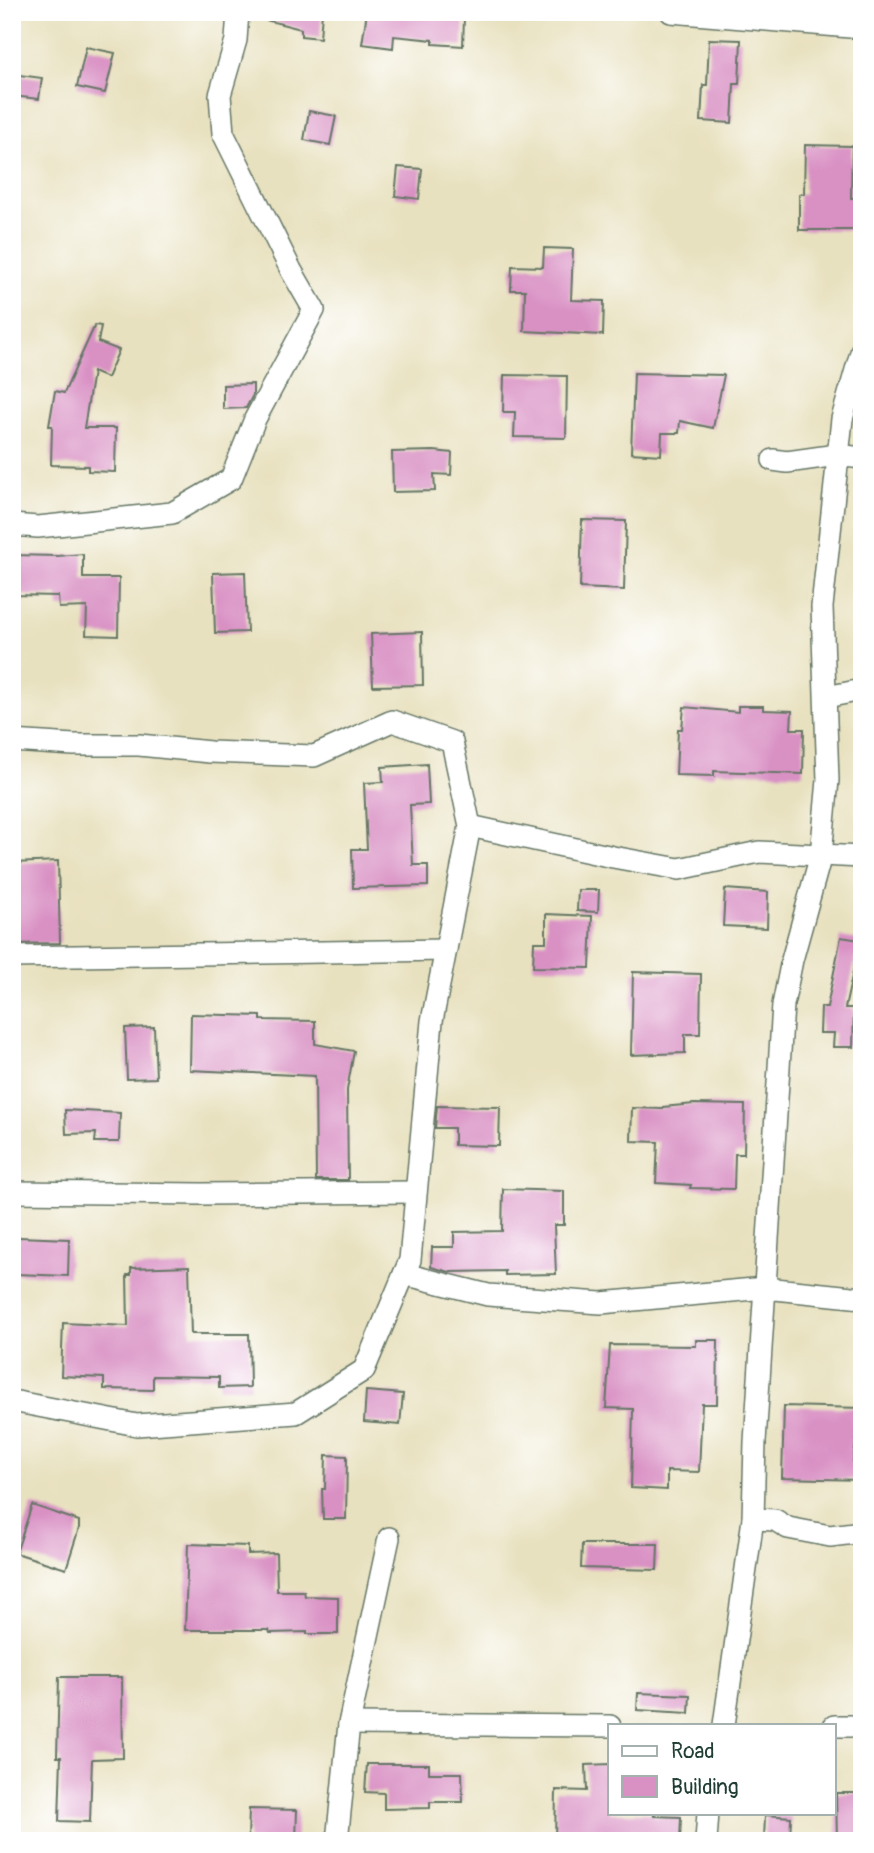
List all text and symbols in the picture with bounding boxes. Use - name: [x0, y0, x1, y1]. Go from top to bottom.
- legend: [608, 1724, 836, 1814]
- text: Road: [671, 1738, 715, 1765]
- text: Building: [671, 1774, 738, 1801]

